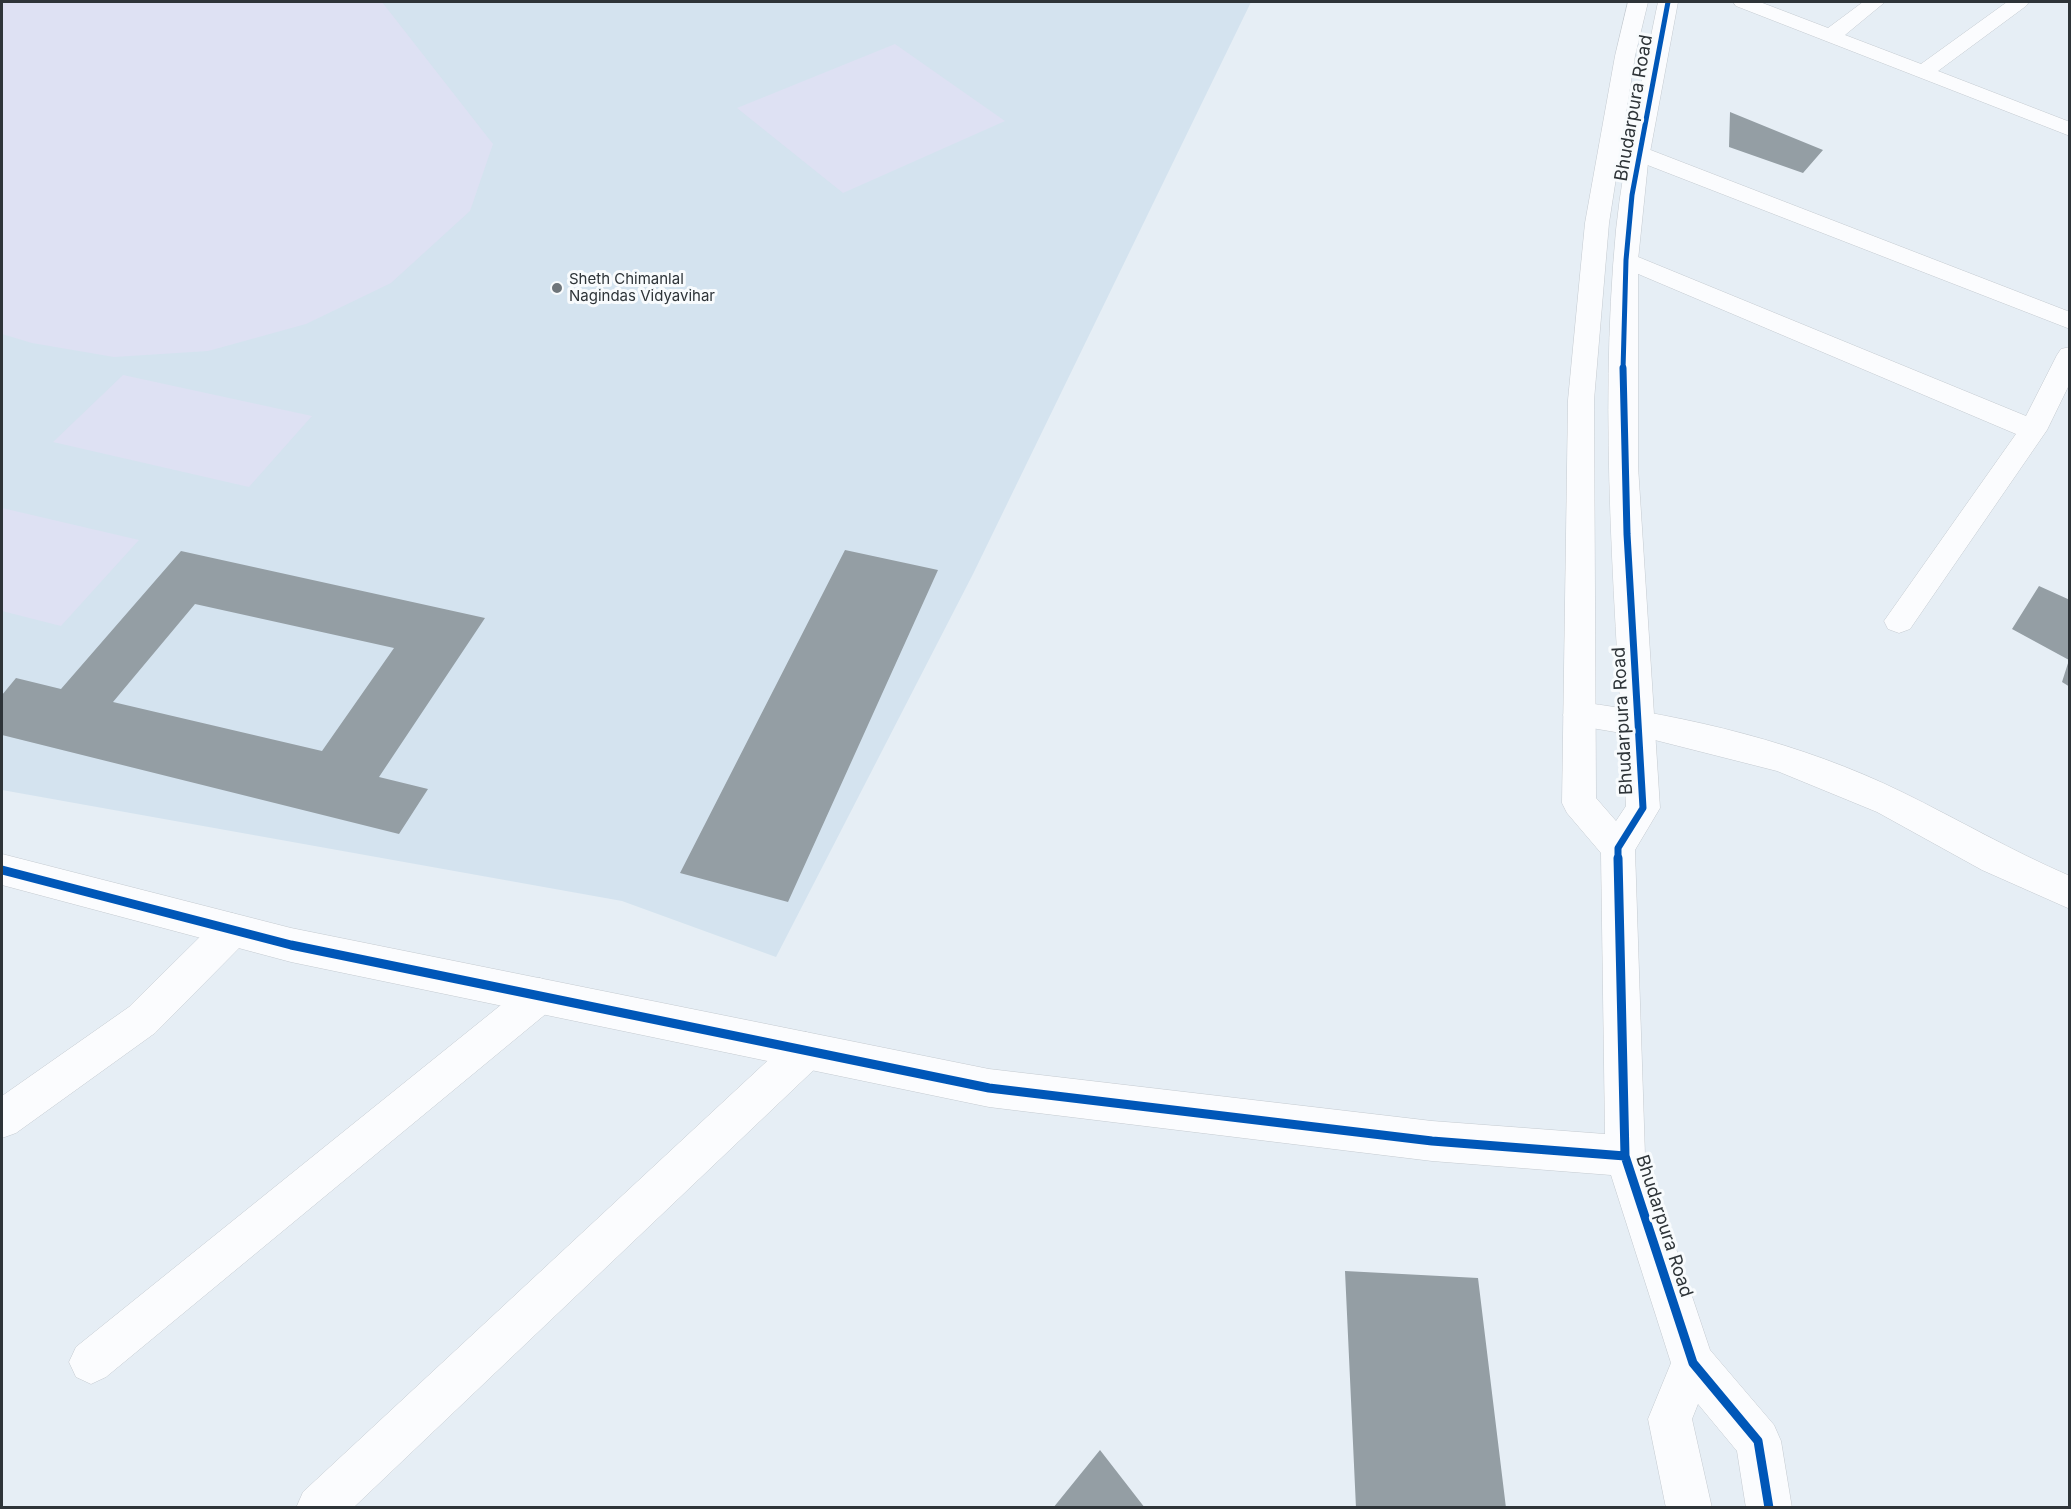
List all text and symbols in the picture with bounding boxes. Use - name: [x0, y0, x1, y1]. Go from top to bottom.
- street label: Bhudarpura Road: [1610, 33, 1658, 183]
- place label: Sheth Chimanlal Nagindas Vidyavihar: [569, 270, 715, 305]
- marker: Sheth Chimanlal Nagindas Vidyavihar: [550, 281, 564, 295]
- street label: Bhudarpura Road: [1608, 646, 1638, 796]
- street label: Bhudarpura Road: [1631, 1152, 1697, 1300]

